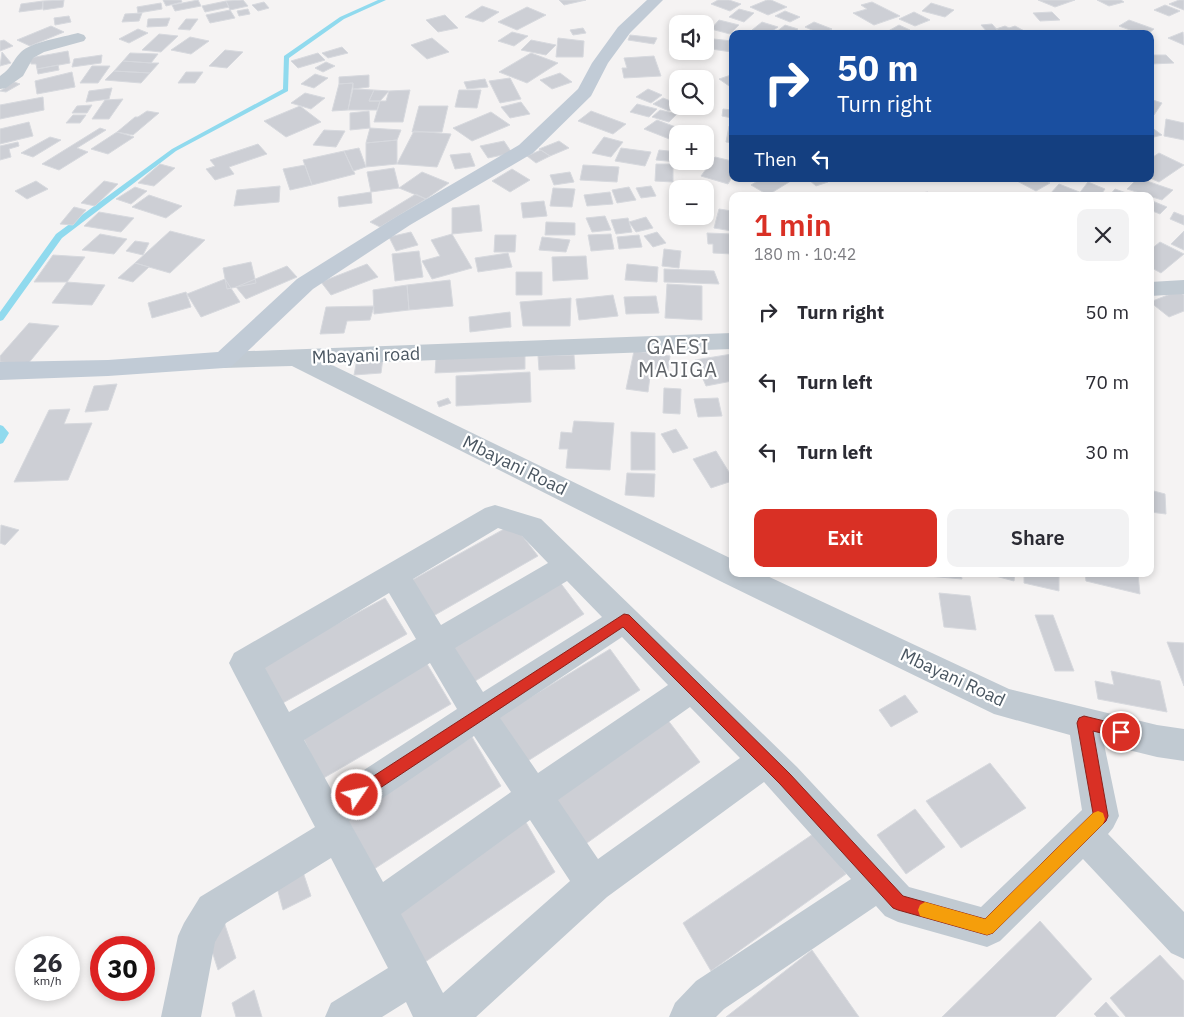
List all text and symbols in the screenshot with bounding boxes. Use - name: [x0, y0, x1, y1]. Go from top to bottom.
- map controls: [669, 15, 714, 225]
- button: sound: [669, 15, 714, 60]
- text: 50 m: [837, 45, 919, 91]
- icon: right: [754, 50, 819, 115]
- button: search: [669, 70, 714, 115]
- text: Turn right: [837, 89, 932, 118]
- button: +: [669, 125, 714, 170]
- icon: left: [807, 145, 835, 173]
- text: Then: [754, 147, 797, 171]
- button: −: [669, 180, 714, 225]
- text: 1 min: [754, 205, 832, 244]
- button: close: [1077, 209, 1129, 261]
- text: 180 m · 10:42: [754, 244, 856, 264]
- icon: right: [754, 298, 782, 326]
- text: Turn right: [797, 300, 884, 324]
- text: 50 m: [1085, 300, 1129, 324]
- district label: GAESI MAJIGA: [638, 333, 718, 383]
- street label: Mbayani road: [311, 342, 421, 368]
- icon: left: [754, 368, 782, 396]
- text: Turn left: [797, 370, 873, 394]
- text: 70 m: [1085, 370, 1129, 394]
- street label: Mbayani Road: [459, 430, 571, 500]
- icon: left: [754, 438, 782, 466]
- text: Turn left: [797, 440, 873, 464]
- text: 30 m: [1085, 440, 1129, 464]
- button: Exit: [754, 509, 937, 567]
- button: Share: [947, 509, 1129, 567]
- street label: Mbayani Road: [897, 643, 1009, 711]
- pin: [1100, 711, 1142, 753]
- icon: arrive: [1107, 718, 1135, 746]
- position arrow: [330, 768, 382, 820]
- speed limit sign: 30: [90, 936, 155, 1001]
- text: 26: [32, 946, 63, 979]
- text: km/h: [33, 973, 62, 988]

